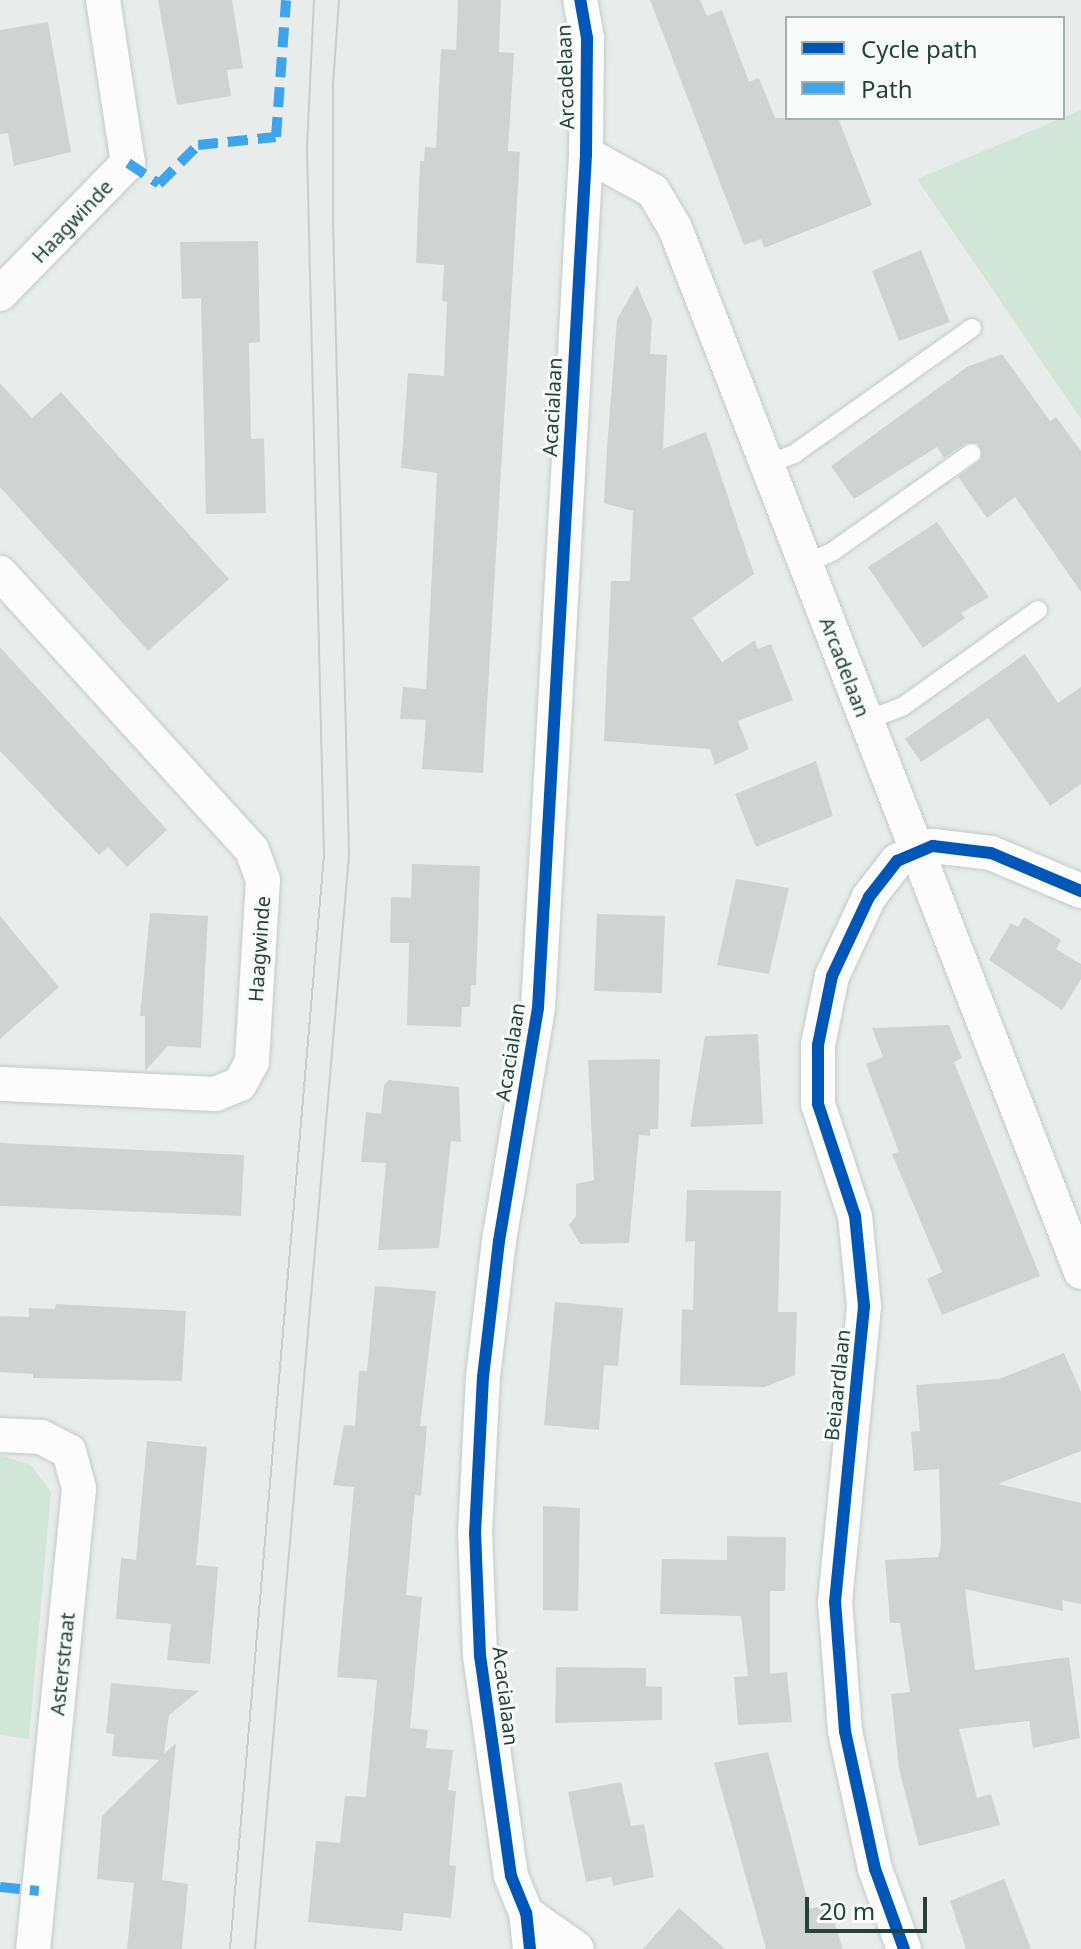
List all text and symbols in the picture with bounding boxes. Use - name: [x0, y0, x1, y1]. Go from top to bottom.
- legend: [785, 16, 1065, 120]
- street label: Arcadelaan: [551, 24, 579, 130]
- text: Cycle path: [861, 32, 978, 65]
- text: Path: [861, 72, 912, 105]
- street label: Haagwinde: [26, 174, 118, 268]
- street label: Acacialaan: [537, 357, 567, 457]
- street label: Arcadelaan: [815, 614, 875, 720]
- street label: Haagwinde: [243, 895, 275, 1003]
- street label: Acacialaan: [490, 1001, 530, 1103]
- street label: Beiaardlaan: [819, 1328, 855, 1442]
- street label: Asterstraat: [45, 1611, 79, 1717]
- street label: Acacialaan: [488, 1645, 524, 1747]
- scale bar: [809, 1881, 931, 1931]
- text: 20 m: [819, 1894, 875, 1927]

